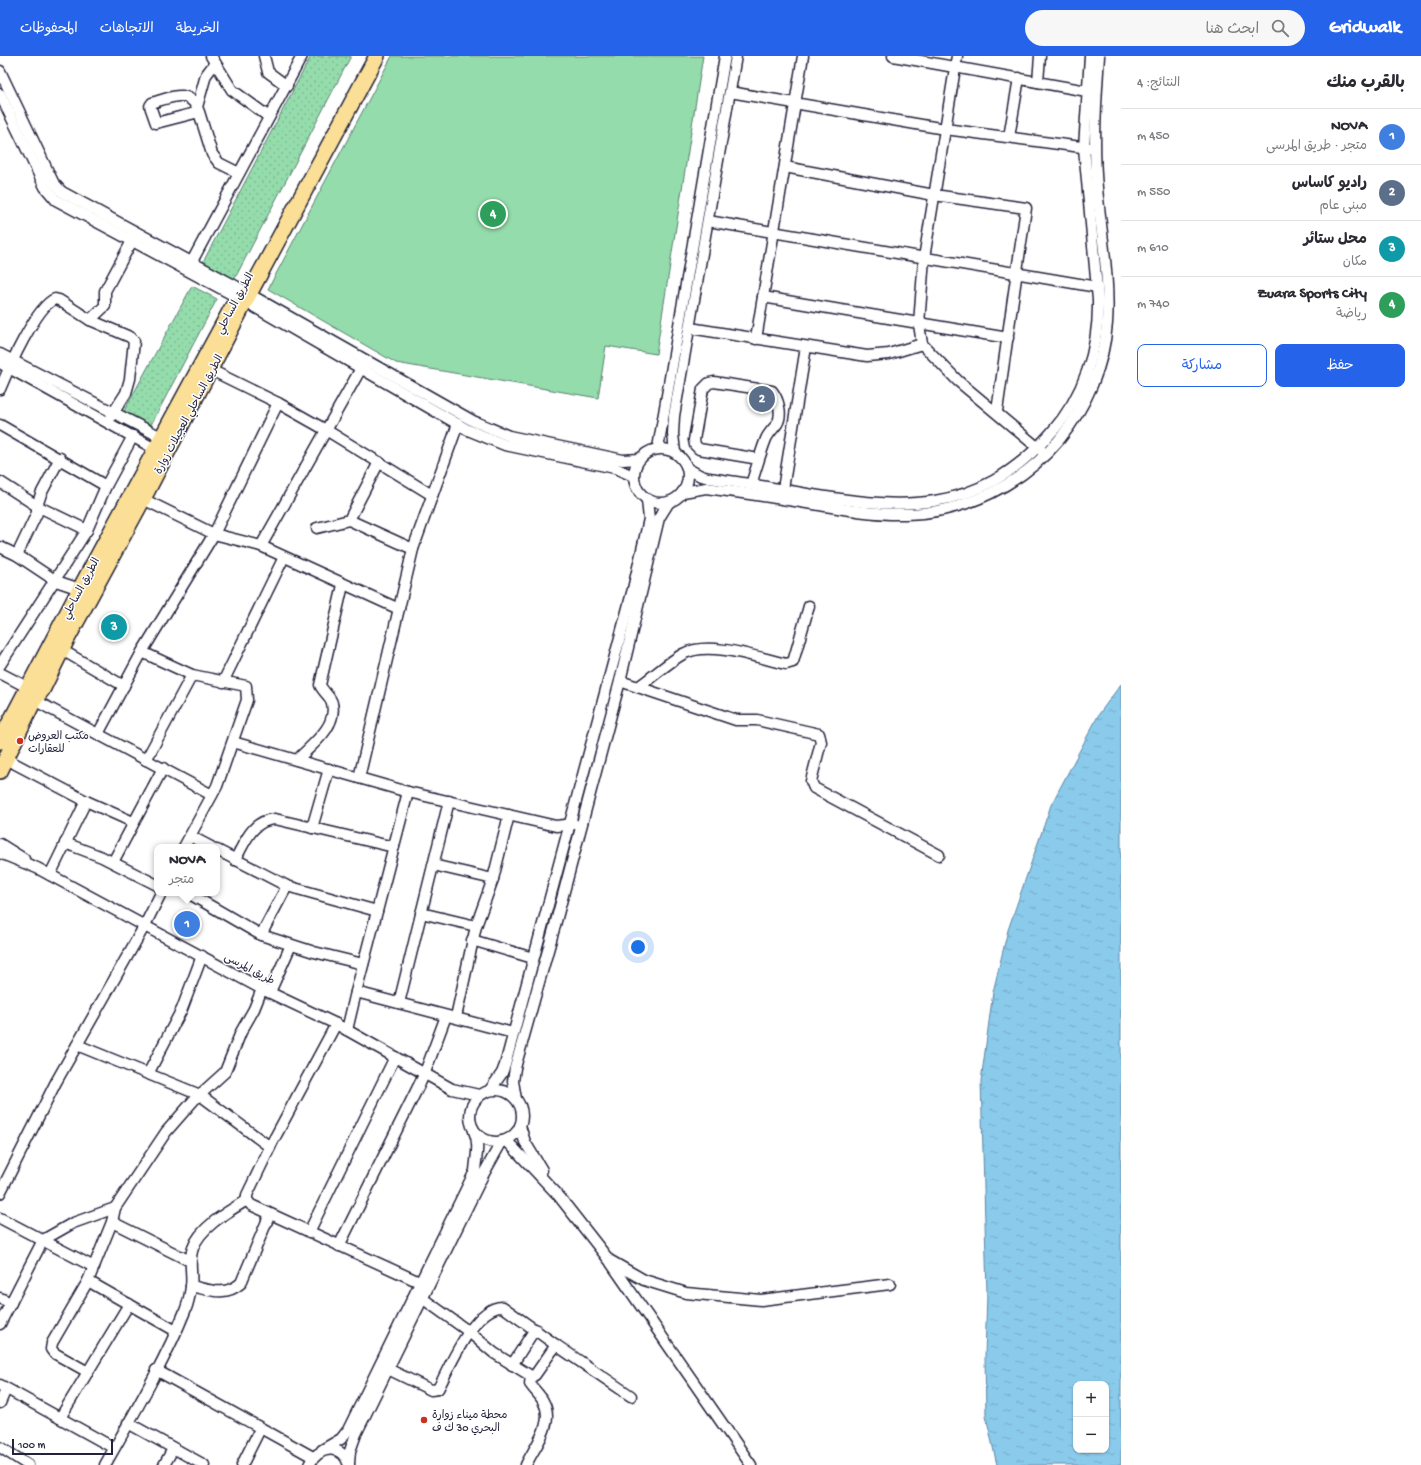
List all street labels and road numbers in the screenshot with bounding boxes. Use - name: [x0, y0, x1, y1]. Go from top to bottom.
- street label: الطريق الساحلي: [214, 271, 260, 338]
- street label: الطريق الساحلي العجيلات زوارة: [152, 353, 229, 478]
- street label: الطريق الساحلي: [60, 556, 106, 623]
- street label: طريق المرسى: [222, 951, 277, 988]

